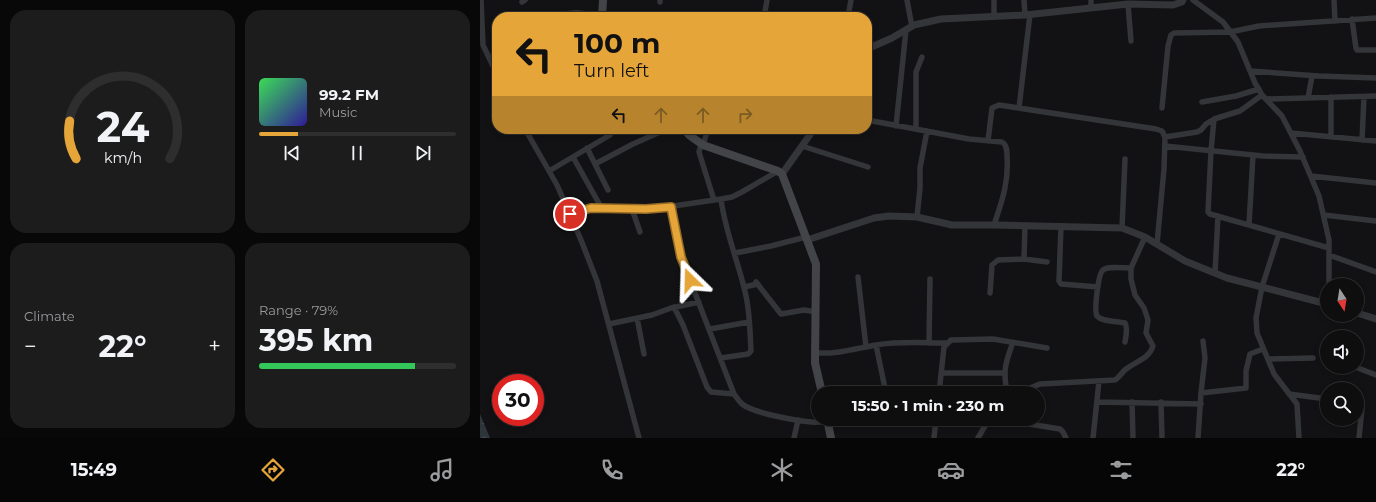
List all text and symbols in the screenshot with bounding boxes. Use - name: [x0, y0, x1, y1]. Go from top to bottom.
- text: 100 m: [574, 26, 660, 60]
- icon: left: [508, 28, 560, 80]
- text: Turn left: [574, 60, 649, 82]
- text: 99.2 FM: [319, 85, 379, 104]
- text: 24: [96, 102, 149, 152]
- text: Music: [319, 104, 357, 120]
- icon: left: [608, 104, 630, 126]
- icon: ahead: [650, 104, 672, 126]
- icon: ahead: [692, 104, 714, 126]
- icon: right: [734, 104, 756, 126]
- icon: previous: [281, 142, 303, 164]
- icon: pause: [346, 142, 368, 164]
- icon: next: [412, 142, 434, 164]
- text: km/h: [103, 149, 142, 167]
- pin: [553, 197, 587, 231]
- icon: arrive: [559, 203, 581, 225]
- position arrow: [669, 259, 711, 301]
- north arrow: [1320, 278, 1364, 322]
- map controls: [1320, 278, 1364, 426]
- text: Range · 79%: [259, 302, 338, 318]
- text: Climate: [24, 308, 75, 324]
- text: 395 km: [259, 322, 373, 359]
- text: 22°: [99, 328, 146, 365]
- button: sound: [1320, 330, 1364, 374]
- text: −: [24, 333, 37, 360]
- text: +: [208, 333, 221, 360]
- speed limit sign: 30: [492, 374, 544, 426]
- button: search: [1320, 382, 1364, 426]
- text: 15:50 · 1 min · 230 m: [852, 396, 1004, 415]
- icon: directions: [259, 456, 287, 484]
- icon: music: [428, 456, 456, 484]
- icon: phone: [598, 456, 626, 484]
- icon: climate: [768, 456, 796, 484]
- icon: car: [937, 456, 965, 484]
- icon: filters: [1107, 456, 1135, 484]
- text: 15:49: [71, 459, 117, 481]
- text: 22°: [1276, 459, 1305, 481]

